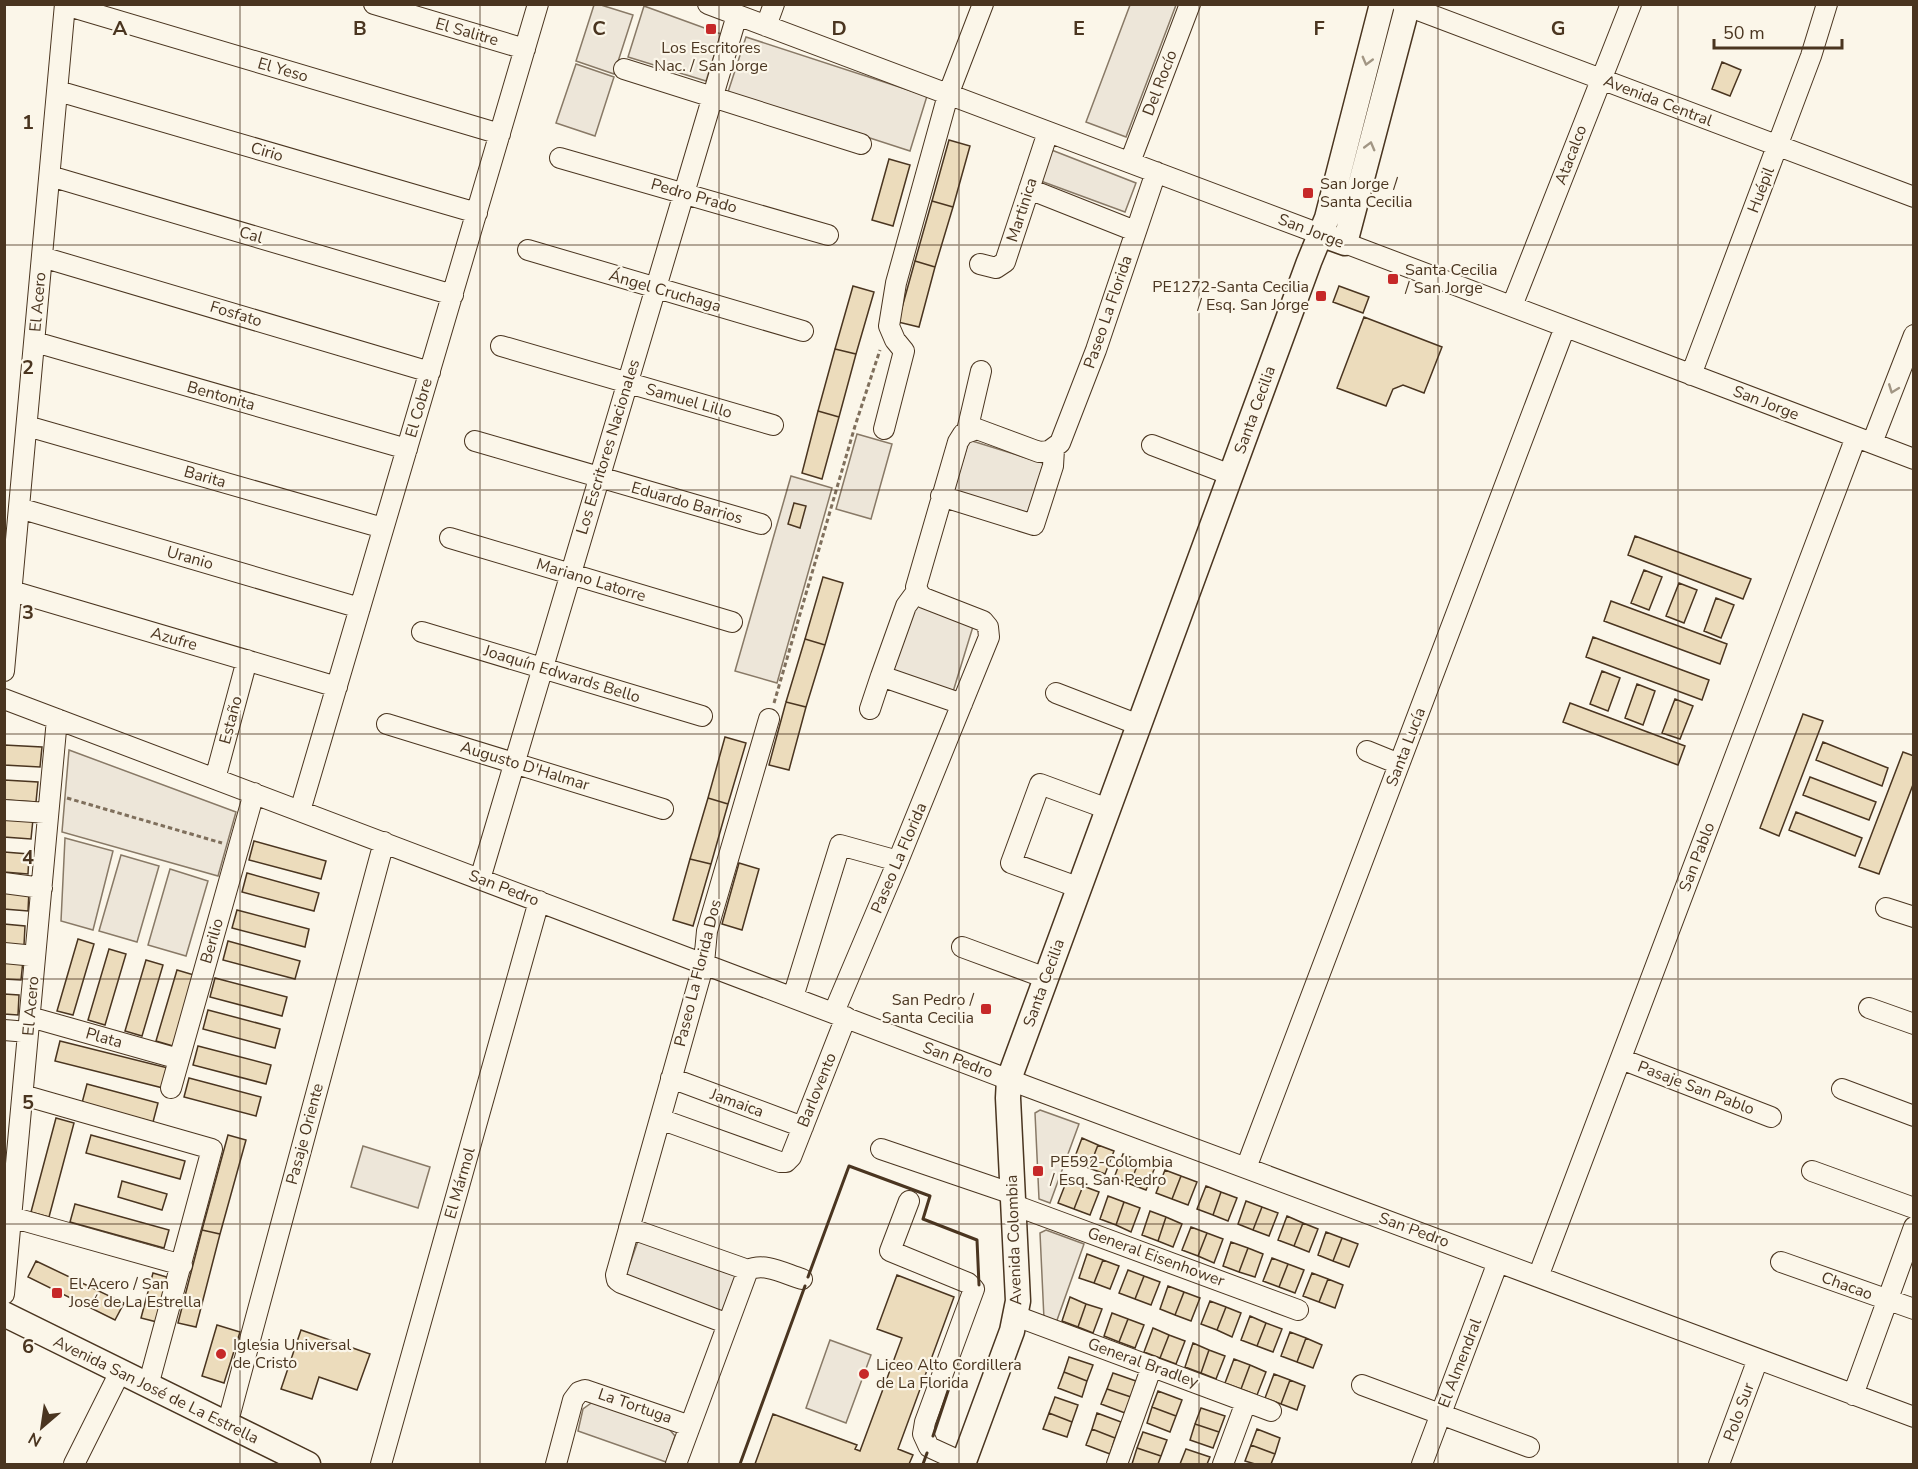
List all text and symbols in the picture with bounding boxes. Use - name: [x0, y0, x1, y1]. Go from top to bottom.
- scale bar: [1714, 12, 1842, 50]
- street label: El Salitre: [433, 13, 501, 51]
- text: A: [113, 15, 128, 42]
- text: B: [353, 15, 367, 42]
- text: C: [592, 15, 606, 42]
- text: D: [831, 15, 847, 42]
- text: E: [1073, 15, 1085, 42]
- text: F: [1313, 15, 1325, 42]
- text: G: [1551, 15, 1565, 42]
- text: 50 m: [1723, 21, 1765, 45]
- marker: Los Escritores Nac. / San Jorge: [704, 22, 718, 36]
- place label: Los Escritores Nac. / San Jorge: [654, 37, 768, 77]
- street label: Del Rocío: [1137, 47, 1183, 119]
- street label: El Yeso: [255, 52, 311, 88]
- one-way arrow: [1362, 56, 1375, 66]
- street label: Avenida Central: [1600, 70, 1716, 132]
- text: 1: [22, 109, 34, 136]
- street label: Atacalco: [1550, 122, 1592, 188]
- street label: Cirio: [248, 137, 286, 167]
- one-way arrow: [1363, 141, 1376, 151]
- street label: Huépil: [1742, 164, 1780, 216]
- street label: Pedro Prado: [648, 173, 740, 219]
- place label: San Jorge / Santa Cecilia: [1320, 173, 1412, 213]
- street label: Martinica: [1001, 175, 1043, 245]
- marker: San Jorge / Santa Cecilia: [1301, 186, 1315, 200]
- street label: San Jorge: [1275, 208, 1347, 254]
- street label: Cal: [237, 221, 266, 249]
- street label: Paseo La Florida: [1078, 252, 1138, 372]
- place label: Santa Cecilia / San Jorge: [1404, 259, 1497, 299]
- street label: Ángel Cruchaga: [606, 264, 724, 318]
- street label: El Acero: [24, 271, 52, 333]
- marker: Santa Cecilia / San Jorge: [1386, 272, 1400, 286]
- place label: PE1272-Santa Cecilia / Esq. San Jorge: [1152, 276, 1309, 316]
- marker: PE1272-Santa Cecilia / Esq. San Jorge: [1314, 289, 1328, 303]
- street label: Fosfato: [207, 296, 265, 332]
- text: 2: [22, 354, 34, 381]
- street label: Los Escritores Nacionales: [571, 357, 645, 537]
- street label: Santa Cecilia: [1229, 363, 1281, 457]
- street label: Bentonita: [184, 376, 258, 416]
- street label: El Cobre: [400, 376, 438, 440]
- street label: Samuel Lillo: [643, 378, 735, 424]
- street label: San Jorge: [1730, 380, 1802, 426]
- one-way arrow: [1888, 383, 1900, 394]
- street label: Barita: [181, 461, 229, 493]
- street label: Eduardo Barrios: [629, 477, 745, 529]
- street label: Uranio: [164, 541, 216, 575]
- street label: Mariano Latorre: [533, 553, 649, 607]
- text: 3: [22, 599, 34, 626]
- street label: Azufre: [148, 622, 200, 656]
- street label: Joaquín Edwards Bello: [480, 639, 643, 708]
- street label: Estaño: [214, 693, 248, 746]
- street label: Santa Lucía: [1381, 704, 1431, 790]
- street label: Augusto D'Halmar: [458, 736, 592, 796]
- street label: Paseo La Florida: [866, 799, 932, 917]
- street label: San Pablo: [1674, 819, 1720, 895]
- text: 4: [22, 844, 34, 871]
- street label: San Pedro: [466, 865, 542, 912]
- street label: Paseo La Florida Dos: [669, 897, 727, 1049]
- street label: Berilio: [195, 916, 229, 966]
- street label: Santa Cecilia: [1018, 936, 1070, 1030]
- street label: El Acero: [17, 975, 45, 1037]
- place label: San Pedro / Santa Cecilia: [882, 989, 974, 1029]
- marker: San Pedro / Santa Cecilia: [979, 1002, 993, 1016]
- street label: Plata: [83, 1022, 125, 1054]
- street label: San Pedro: [920, 1037, 996, 1084]
- street label: Barlovento: [792, 1049, 842, 1131]
- street label: Pasaje San Pablo: [1634, 1056, 1758, 1120]
- street label: Pasaje Oriente: [281, 1081, 329, 1187]
- street label: Jamaica: [706, 1083, 767, 1123]
- text: 5: [22, 1089, 34, 1116]
- street label: El Mármol: [439, 1144, 481, 1221]
- place label: PE592-Colombia / Esq. San Pedro: [1049, 1151, 1173, 1191]
- marker: PE592-Colombia / Esq. San Pedro: [1031, 1164, 1045, 1178]
- street label: Avenida Colombia: [1001, 1174, 1027, 1306]
- street label: San Pedro: [1376, 1207, 1452, 1253]
- street label: General Eisenhower: [1084, 1222, 1228, 1292]
- street label: Chacao: [1818, 1267, 1876, 1305]
- place label: El Acero / San José de La Estrella: [68, 1273, 201, 1313]
- marker: El Acero / San José de La Estrella: [50, 1286, 64, 1300]
- street label: El Almendral: [1433, 1315, 1487, 1411]
- street label: Avenida San José de La Estrella: [49, 1331, 263, 1449]
- text: 6: [22, 1333, 34, 1360]
- street label: General Bradley: [1085, 1333, 1202, 1393]
- place label: Iglesia Universal de Cristo: [233, 1334, 352, 1374]
- marker: Iglesia Universal de Cristo: [214, 1347, 228, 1361]
- place label: Liceo Alto Cordillera de La Florida: [876, 1354, 1022, 1394]
- marker: Liceo Alto Cordillera de La Florida: [857, 1367, 871, 1381]
- street label: Polo Sur: [1718, 1379, 1760, 1444]
- street label: La Tortuga: [595, 1383, 675, 1429]
- north arrow: [12, 1397, 72, 1457]
- text: N: [25, 1427, 46, 1452]

